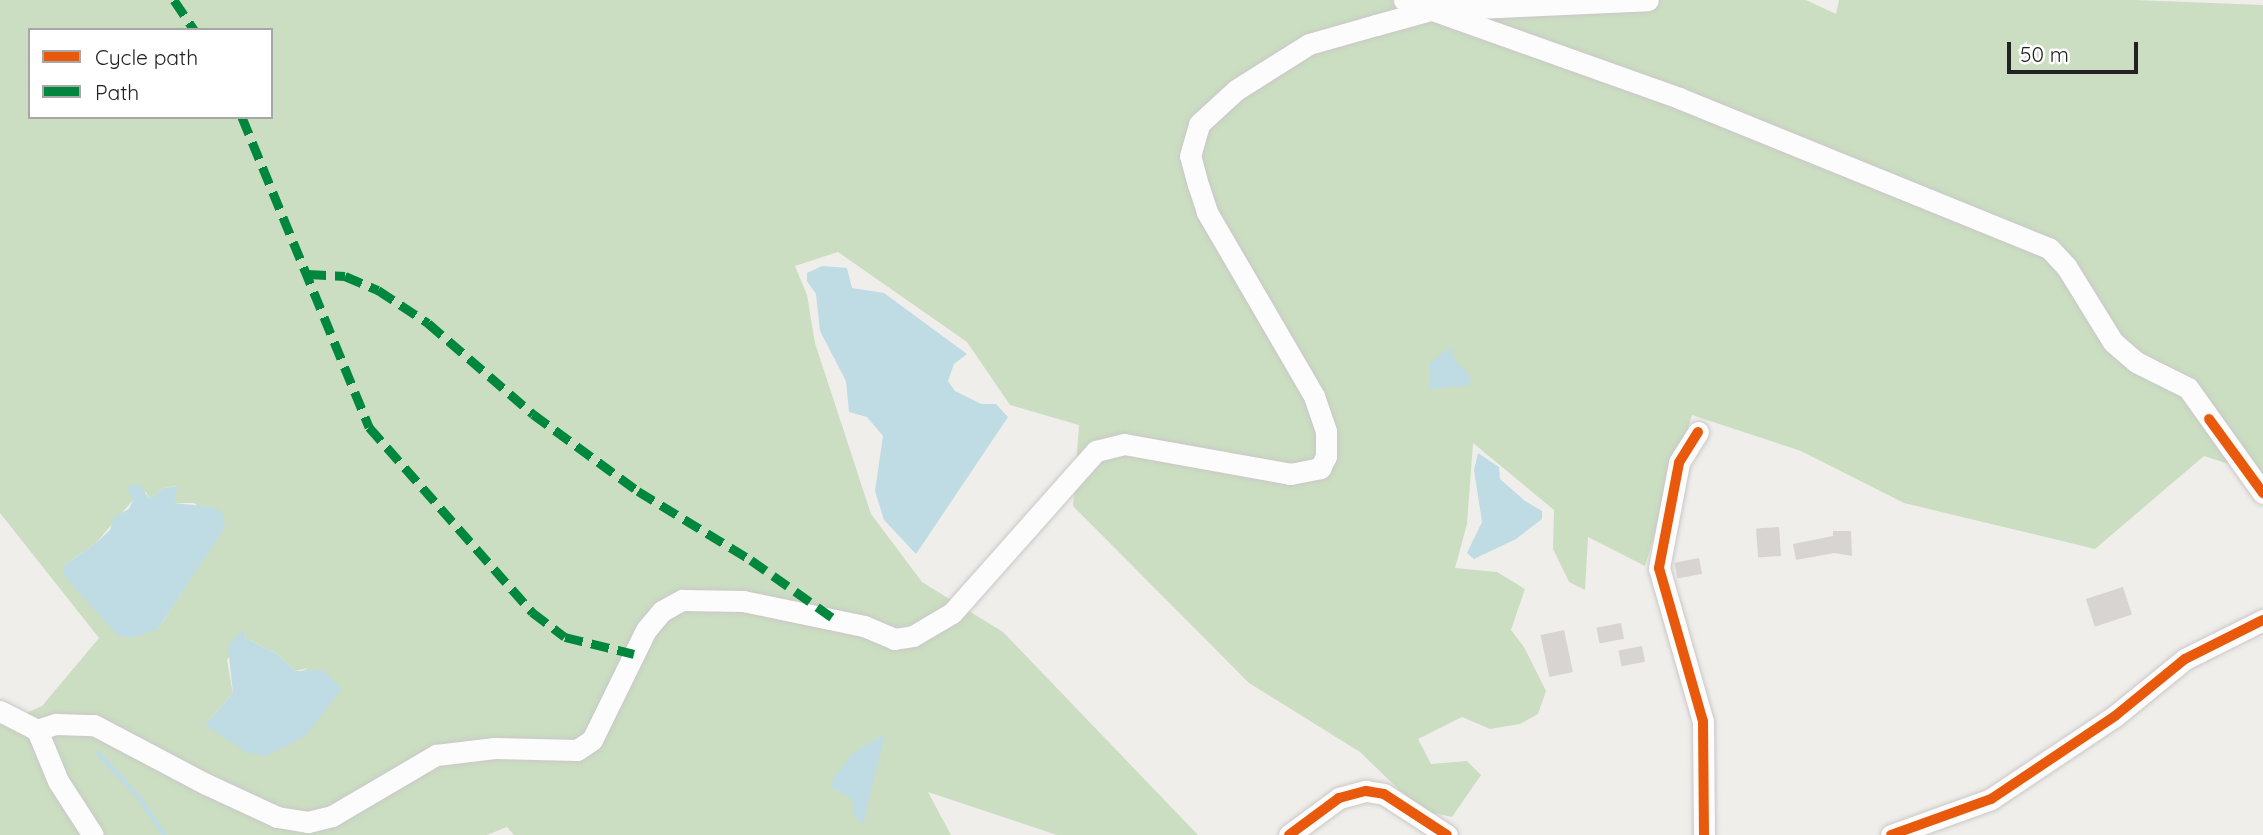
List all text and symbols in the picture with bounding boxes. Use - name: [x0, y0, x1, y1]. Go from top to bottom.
- legend: [28, 28, 273, 119]
- scale bar: [2011, 28, 2142, 72]
- text: 50 m: [2020, 41, 2069, 67]
- text: Cycle path: [95, 44, 198, 70]
- text: Path: [95, 79, 139, 105]

